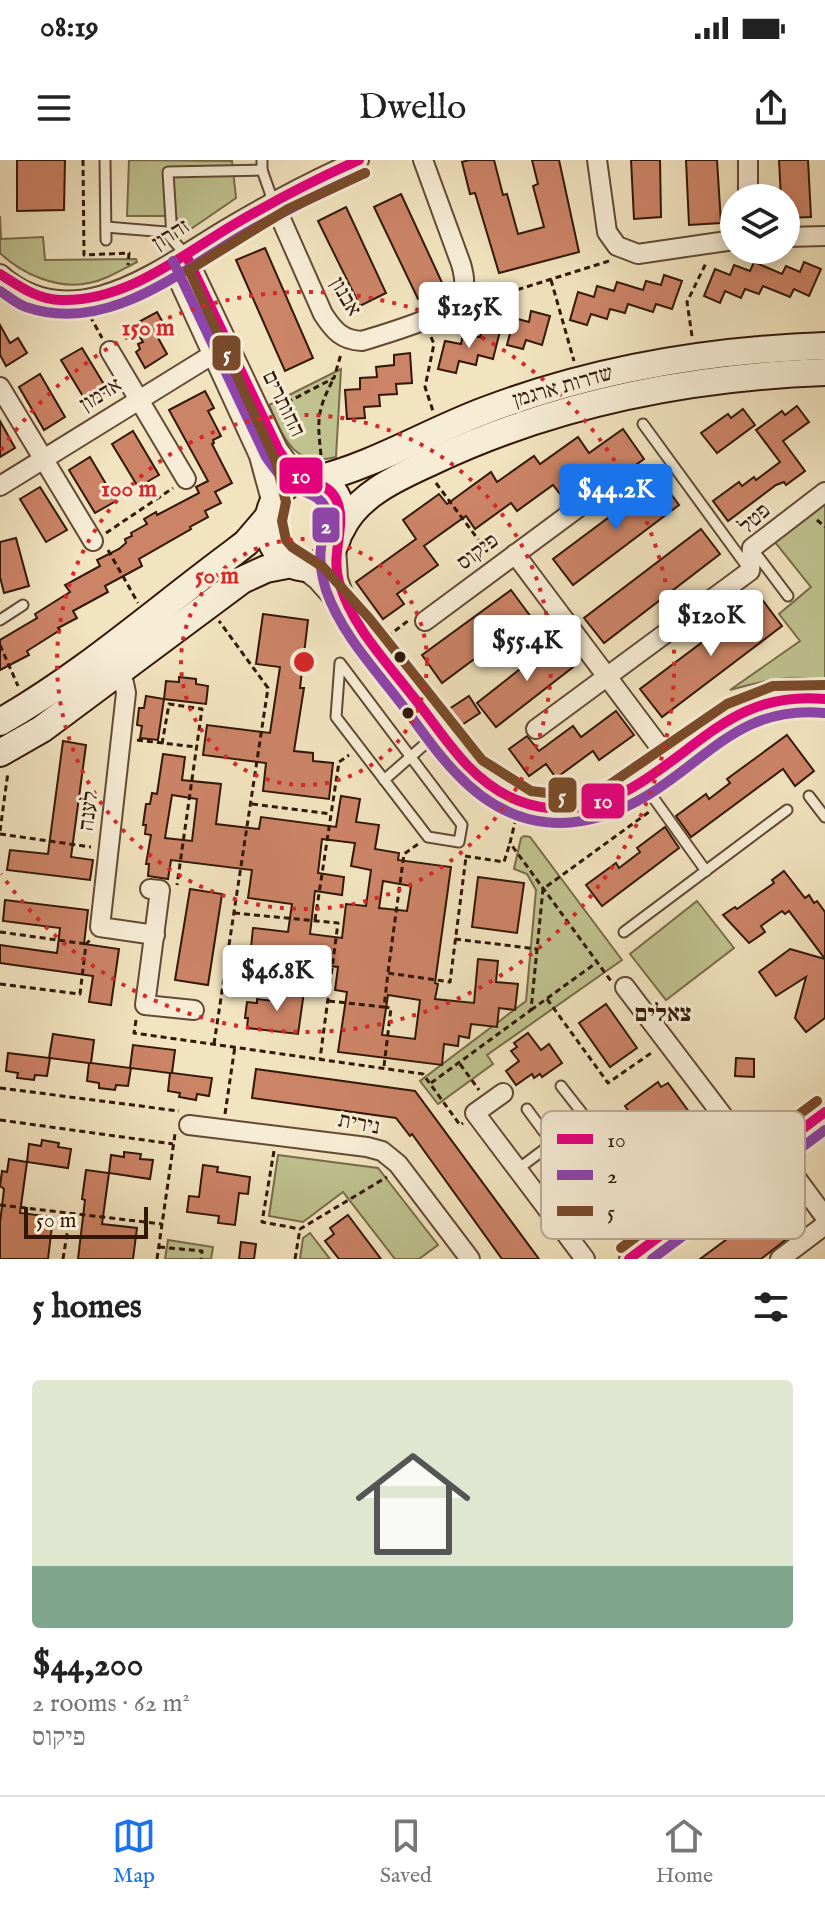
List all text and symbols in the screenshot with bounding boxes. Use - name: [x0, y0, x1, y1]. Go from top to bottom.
- text: 08:19: [40, 9, 99, 47]
- text: Dwello: [359, 85, 466, 131]
- icon: menu: [32, 86, 76, 130]
- icon: share: [749, 86, 793, 130]
- map controls: [720, 184, 800, 264]
- button: layers: [720, 184, 800, 264]
- street label: זהרון: [147, 213, 195, 257]
- street label: אבנון: [323, 272, 367, 322]
- pin: $125K: [413, 282, 525, 350]
- text: $125K: [437, 291, 501, 324]
- text: 150 m: [121, 313, 175, 344]
- line badge: 5: [211, 334, 242, 372]
- text: 5: [223, 341, 231, 369]
- street label: שדרות ארגמן: [510, 359, 616, 415]
- street label: החותרים: [255, 366, 311, 442]
- street label: אדמון: [75, 371, 127, 419]
- line badge: 10: [278, 456, 324, 495]
- text: 10: [292, 463, 311, 491]
- pin: $44.2K: [551, 464, 681, 532]
- text: $44.2K: [577, 473, 655, 506]
- text: 100 m: [101, 474, 158, 505]
- street label: פטל: [733, 497, 777, 541]
- line badge: 2: [311, 506, 341, 544]
- text: 2: [321, 513, 331, 541]
- street label: פיקוס: [451, 527, 505, 577]
- text: 50 m: [195, 561, 240, 592]
- pin: $120K: [655, 590, 767, 658]
- text: $120K: [677, 599, 745, 632]
- pin: $55.4K: [462, 615, 592, 683]
- text: $55.4K: [492, 624, 562, 657]
- centre of rings: [290, 648, 318, 676]
- unlabelled marker: [392, 649, 408, 665]
- unlabelled marker: [400, 705, 416, 721]
- line badge: 5: [547, 776, 578, 814]
- line badge: 10: [580, 782, 626, 820]
- text: 5: [558, 783, 566, 811]
- text: 10: [594, 788, 613, 816]
- street label: לענה: [73, 789, 105, 833]
- pin: $46.8K: [212, 945, 342, 1013]
- text: $46.8K: [241, 954, 313, 987]
- district label: צאלים: [634, 999, 692, 1030]
- street label: נירית: [336, 1106, 382, 1142]
- legend: [541, 1111, 805, 1239]
- text: 10: [607, 1127, 626, 1155]
- text: 2: [607, 1163, 617, 1191]
- text: 5: [607, 1199, 615, 1227]
- scale bar: [24, 1203, 148, 1239]
- text: 50 m: [36, 1207, 77, 1235]
- icon: filters: [749, 1285, 793, 1329]
- text: 5 homes: [32, 1286, 142, 1329]
- icon: home: [341, 1432, 485, 1576]
- text: $44,200: [32, 1644, 143, 1687]
- text: 2 rooms · 62 m²: [32, 1687, 190, 1720]
- text: פיקוס: [32, 1721, 86, 1754]
- tab: Map: [112, 1814, 156, 1890]
- tab: Saved: [380, 1814, 432, 1890]
- tab: Home: [656, 1814, 713, 1890]

